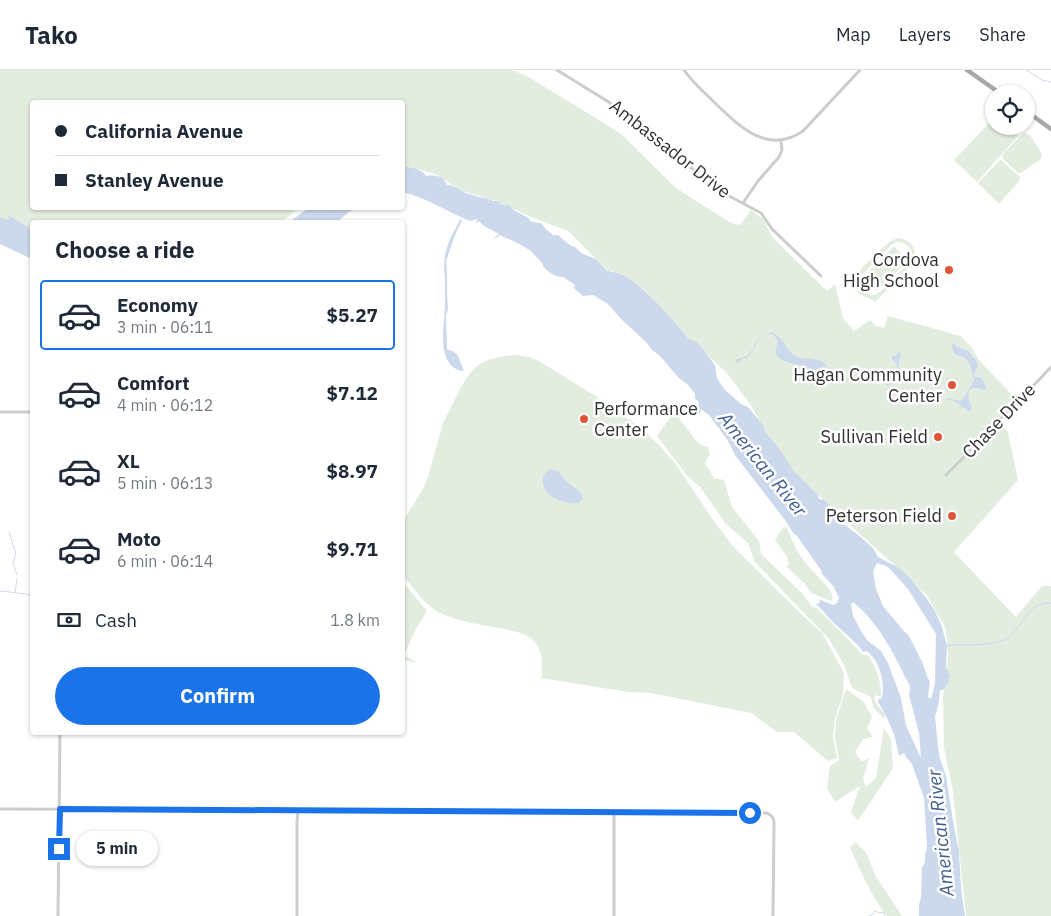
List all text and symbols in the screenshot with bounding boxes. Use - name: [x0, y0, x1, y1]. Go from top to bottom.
- text: Tako: [25, 19, 78, 51]
- text: Map: [836, 23, 871, 46]
- text: Layers: [899, 23, 951, 46]
- text: Share: [979, 23, 1026, 46]
- map controls: [985, 85, 1035, 135]
- button: locate: [985, 85, 1035, 135]
- street label: Ambassador Drive: [605, 94, 736, 203]
- text: California Avenue: [85, 119, 243, 143]
- text: Stanley Avenue: [85, 168, 224, 192]
- text: Choose a ride: [55, 235, 195, 264]
- place label: Cordova High School: [843, 248, 939, 292]
- marker: Cordova High School: [943, 264, 955, 276]
- icon: car: [57, 293, 102, 338]
- text: Economy: [117, 293, 198, 317]
- text: $5.27: [326, 303, 378, 327]
- text: 3 min · 06:11: [117, 317, 213, 337]
- place label: Hagan Community Center: [793, 363, 942, 407]
- icon: car: [57, 371, 102, 416]
- text: Comfort: [117, 371, 190, 395]
- street label: Chase Drive: [957, 378, 1040, 463]
- marker: Hagan Community Center: [946, 379, 958, 391]
- text: $7.12: [326, 381, 378, 405]
- text: 4 min · 06:12: [117, 395, 213, 415]
- place label: Performance Center: [594, 397, 698, 441]
- water label: American River: [713, 406, 813, 522]
- marker: Performance Center: [578, 413, 590, 425]
- place label: Sullivan Field: [821, 425, 928, 448]
- marker: Sullivan Field: [932, 431, 944, 443]
- icon: car: [57, 449, 102, 494]
- text: XL: [117, 449, 140, 473]
- text: $8.97: [326, 459, 378, 483]
- text: 5 min · 06:13: [117, 473, 213, 493]
- place label: Peterson Field: [826, 504, 942, 527]
- marker: Peterson Field: [946, 510, 958, 522]
- icon: car: [57, 527, 102, 572]
- text: Moto: [117, 527, 161, 551]
- text: $9.71: [326, 537, 378, 561]
- text: 6 min · 06:14: [117, 551, 213, 571]
- icon: cash: [55, 606, 83, 634]
- text: Cash: [95, 608, 137, 632]
- text: 1.8 km: [330, 610, 380, 630]
- button: Confirm: [55, 667, 380, 725]
- water label: American River: [921, 767, 959, 899]
- route start: [739, 802, 761, 824]
- callout: 5 min: [76, 832, 159, 866]
- route end: [48, 838, 70, 860]
- text: 5 min: [96, 838, 138, 858]

